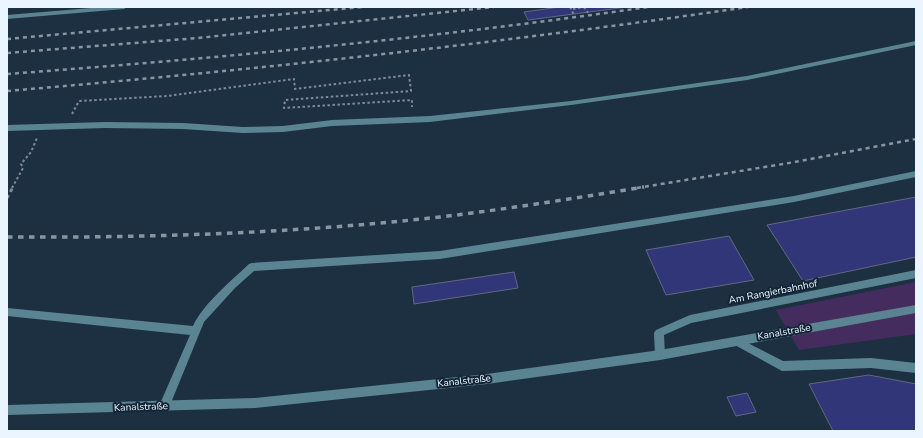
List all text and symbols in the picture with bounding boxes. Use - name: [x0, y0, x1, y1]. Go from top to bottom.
- street label: Am Rangierbahnhof: [727, 276, 819, 307]
- street label: Kanalstraße: [756, 320, 812, 344]
- street label: Kanalstraße: [436, 371, 492, 391]
- street label: Kanalstraße: [114, 399, 168, 415]

